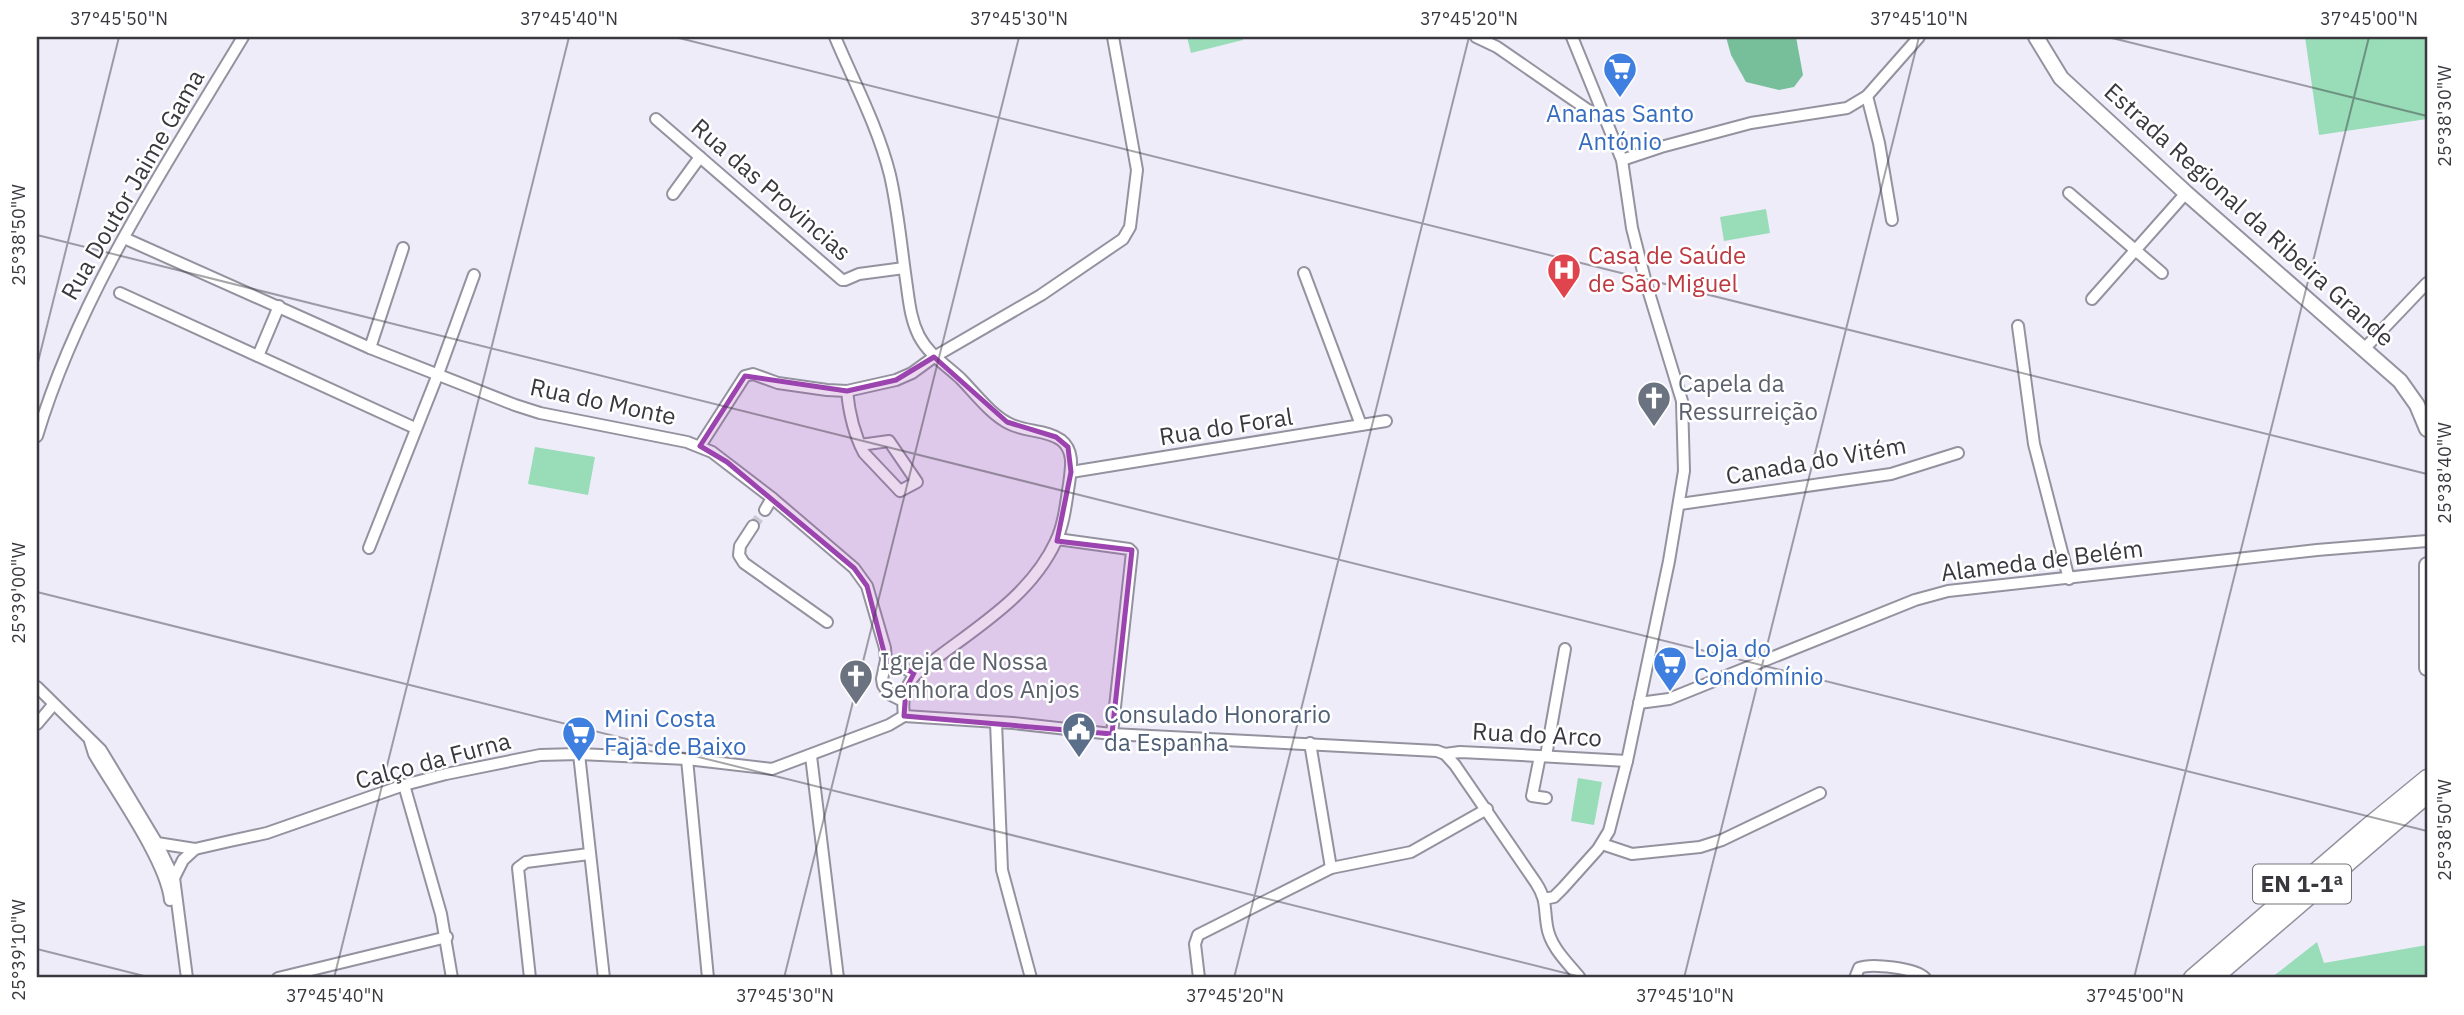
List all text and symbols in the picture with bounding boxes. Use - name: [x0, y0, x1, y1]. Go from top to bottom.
- text: 37°45'50"N: [70, 7, 168, 30]
- text: 37°45'40"N: [520, 7, 618, 30]
- text: 37°45'30"N: [970, 7, 1068, 30]
- text: 37°45'20"N: [1420, 7, 1518, 30]
- text: 37°45'10"N: [1870, 7, 1968, 30]
- text: 37°45'00"N: [2320, 7, 2418, 30]
- supermarket icon: Ananas Santo António: [1601, 50, 1639, 99]
- street label: Rua Doutor Jaime Gama: [53, 63, 211, 306]
- text: 25°38'30"W: [2433, 65, 2456, 167]
- street label: Estrada Regional da Ribeira Grande: [2098, 75, 2401, 353]
- place label: Ananas Santo António: [1546, 97, 1694, 157]
- street label: Rua das Provincias: [685, 111, 858, 268]
- text: 25°38'50"W: [7, 184, 30, 286]
- place label: Casa de Saúde de São Miguel: [1588, 239, 1746, 299]
- hospital icon: Casa de Saúde de São Miguel: [1545, 251, 1583, 300]
- place label: Capela da Ressurreição: [1678, 367, 1818, 427]
- street label: Rua do Monte: [527, 370, 679, 432]
- church icon: Capela da Ressurreição: [1635, 379, 1673, 428]
- street label: Rua do Foral: [1157, 400, 1295, 452]
- text: 25°38'40"W: [2433, 422, 2456, 524]
- street label: Canada do Vitém: [1723, 428, 1909, 492]
- street label: Alameda de Belém: [1939, 532, 2145, 588]
- text: 25°39'00"W: [7, 542, 30, 644]
- place label: Loja do Condomínio: [1694, 632, 1823, 692]
- supermarket icon: Loja do Condomínio: [1651, 644, 1689, 693]
- place label: Igreja de Nossa Senhora dos Anjos: [880, 645, 1080, 705]
- church icon: Igreja de Nossa Senhora dos Anjos: [837, 657, 875, 706]
- place label: Consulado Honorario da Espanha: [1104, 698, 1331, 758]
- place label: Mini Costa Fajã de Baixo: [604, 702, 746, 762]
- public building icon: Consulado Honorario da Espanha: [1060, 710, 1098, 759]
- supermarket icon: Mini Costa Fajã de Baixo: [560, 714, 598, 763]
- street label: Rua do Arco: [1471, 715, 1603, 753]
- street label: Calço da Furna: [352, 724, 514, 796]
- text: 25°38'50"W: [2433, 779, 2456, 881]
- road number: EN 1-1ª: [2253, 864, 2351, 904]
- text: 25°39'10"W: [7, 899, 30, 1001]
- text: 37°45'40"N: [286, 984, 384, 1007]
- text: 37°45'30"N: [736, 984, 834, 1007]
- text: 37°45'20"N: [1186, 984, 1284, 1007]
- text: 37°45'10"N: [1636, 984, 1734, 1007]
- text: 37°45'00"N: [2086, 984, 2184, 1007]

